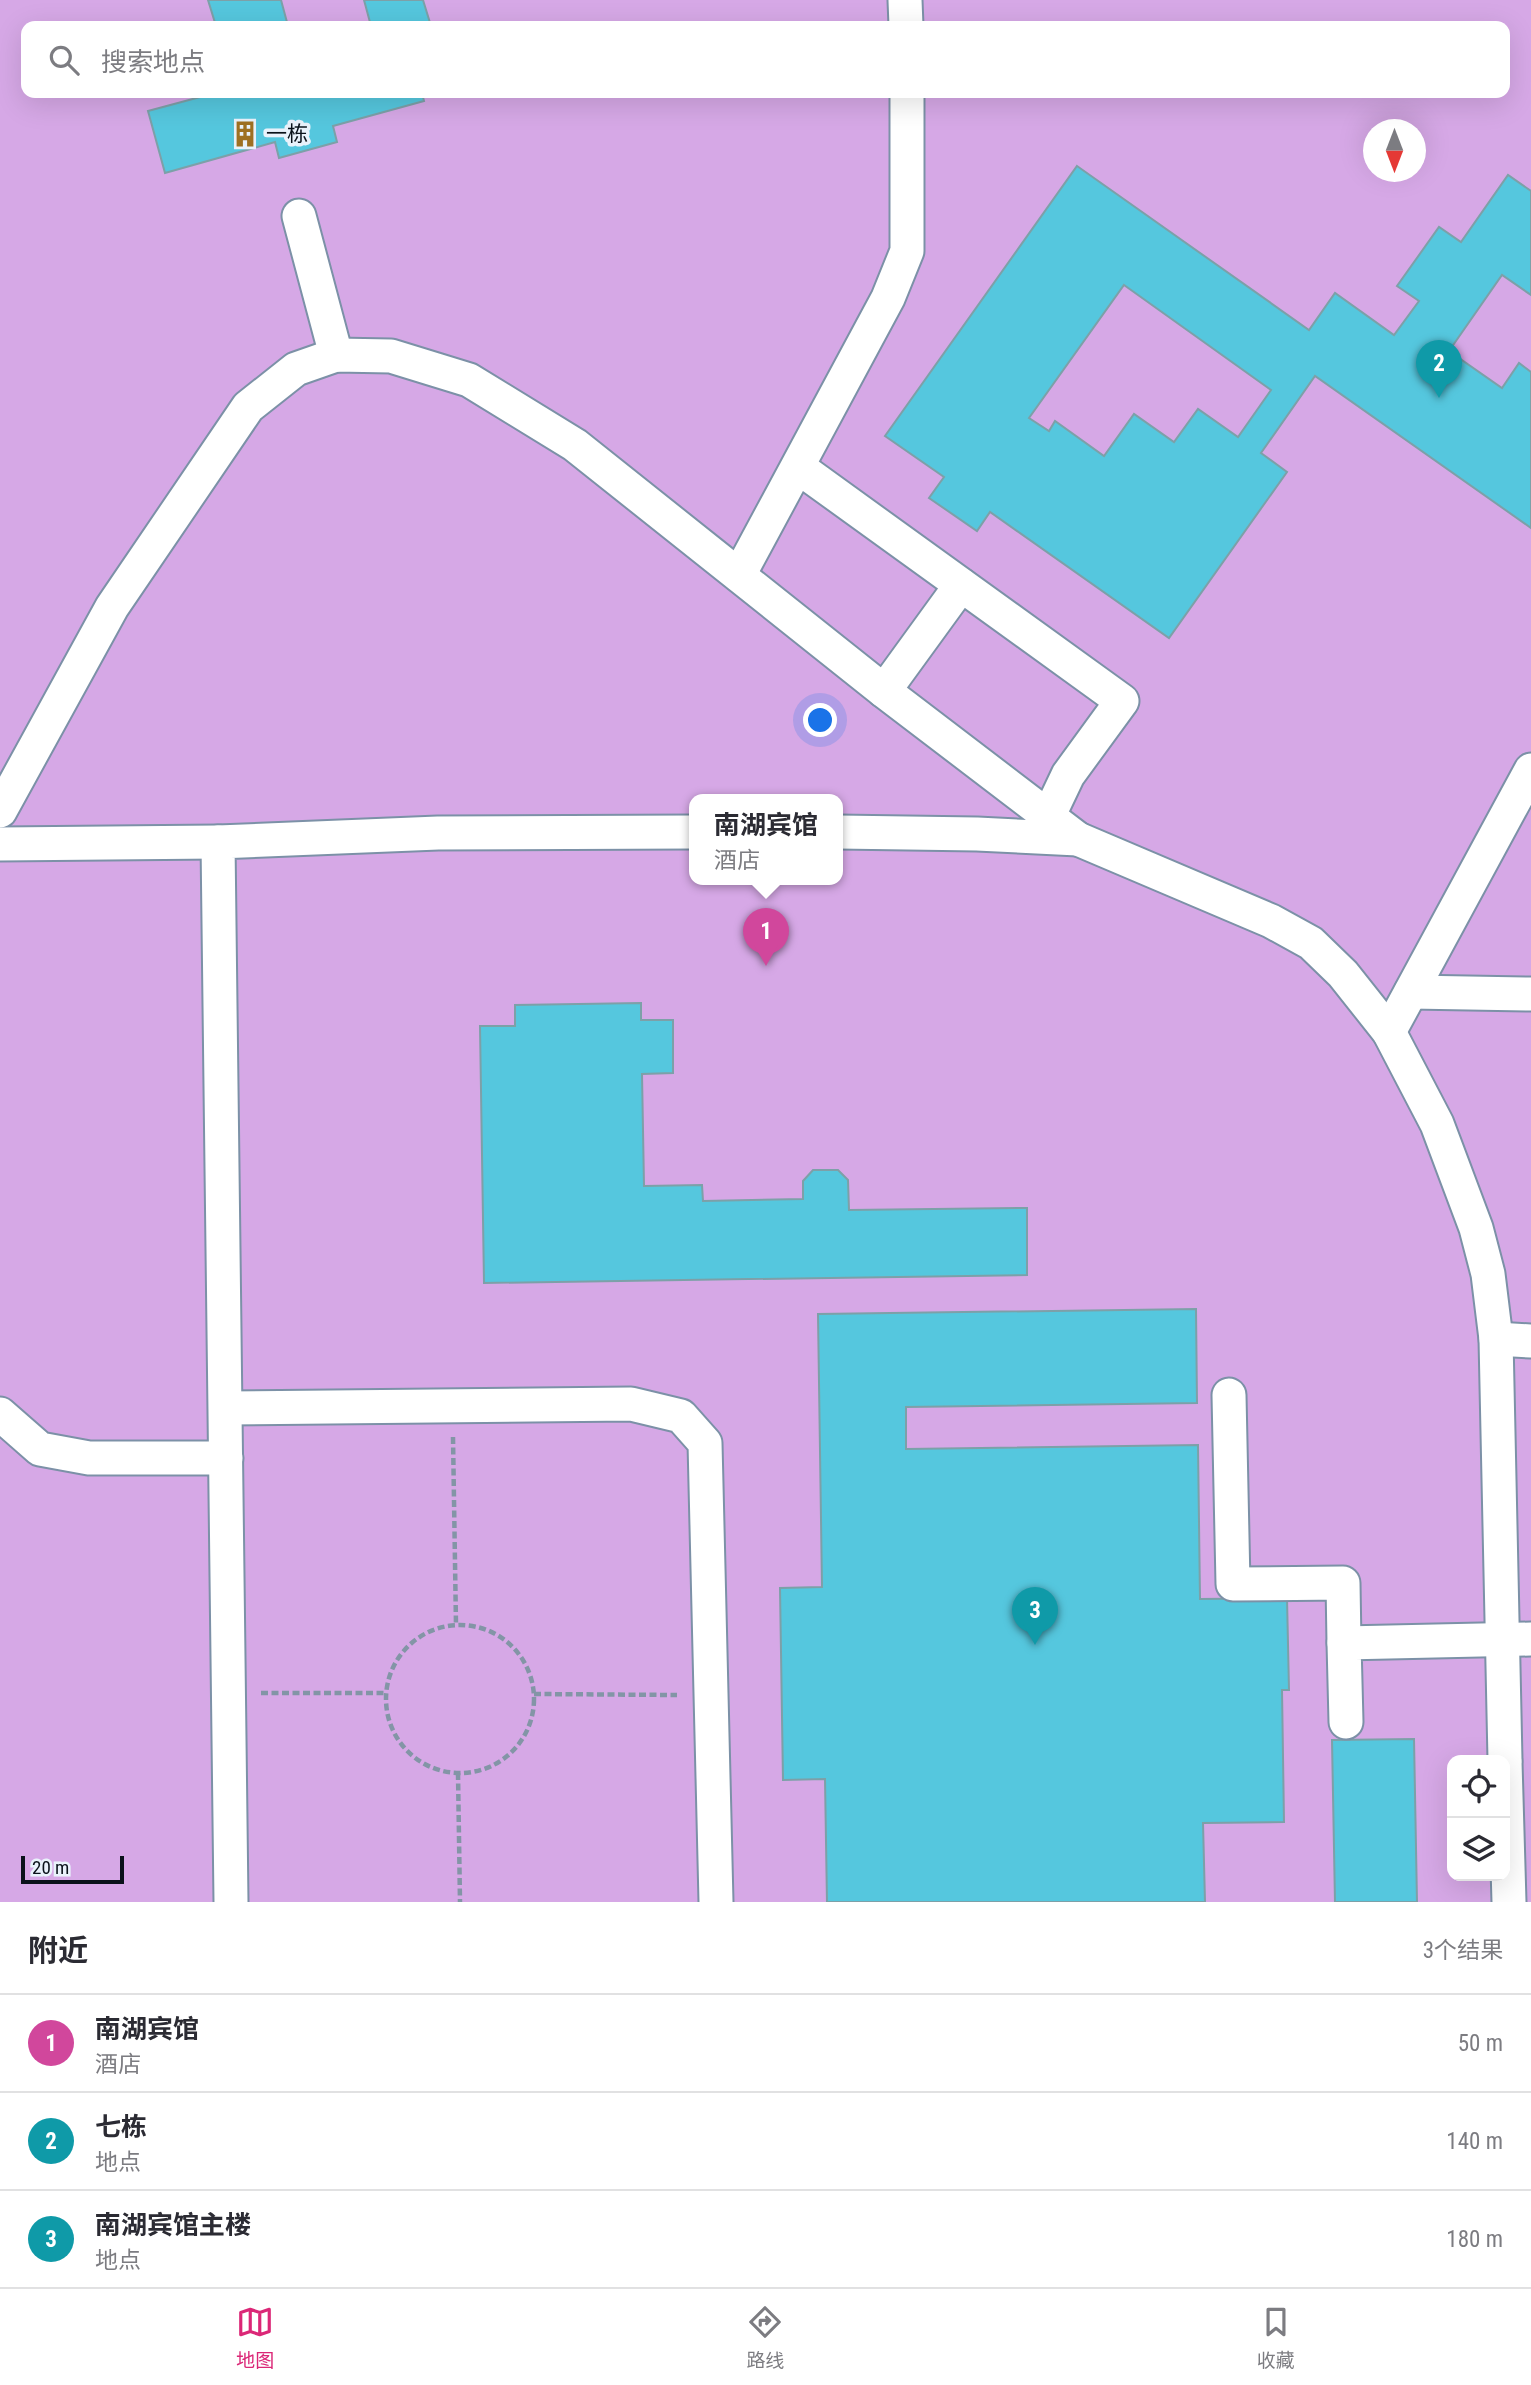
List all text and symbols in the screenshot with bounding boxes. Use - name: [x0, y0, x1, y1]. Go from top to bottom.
- search box: [21, 21, 1510, 98]
- icon: search: [45, 41, 83, 79]
- text: 搜索地点: [101, 47, 205, 77]
- building icon: 一栋: [230, 119, 260, 149]
- north arrow: [1363, 119, 1426, 182]
- place label: 一栋: [266, 122, 308, 146]
- pin: 2: [1416, 340, 1462, 398]
- your location: [803, 703, 837, 737]
- popup: [689, 794, 843, 885]
- text: 南湖宾馆: [714, 810, 818, 840]
- text: 酒店: [714, 847, 760, 874]
- pin: 1: [743, 908, 789, 966]
- pin: 3: [1012, 1587, 1058, 1645]
- map controls: [1447, 1755, 1510, 1881]
- button: locate: [1447, 1755, 1510, 1818]
- button: layers: [1447, 1818, 1510, 1881]
- scale bar: [21, 1853, 124, 1885]
- text: 20 m: [32, 1856, 69, 1879]
- text: 附近: [28, 1933, 88, 1968]
- text: 3个结果: [1423, 1937, 1503, 1964]
- text: 南湖宾馆: [95, 2014, 199, 2044]
- text: 1: [45, 2030, 57, 2057]
- text: 50 m: [1458, 2030, 1503, 2057]
- text: 酒店: [95, 2051, 141, 2078]
- text: 七栋: [95, 2112, 147, 2142]
- text: 2: [45, 2128, 57, 2155]
- text: 140 m: [1446, 2128, 1503, 2155]
- text: 地点: [95, 2149, 141, 2176]
- text: 南湖宾馆主楼: [95, 2210, 251, 2240]
- text: 3: [45, 2226, 57, 2253]
- text: 180 m: [1446, 2226, 1503, 2253]
- text: 地点: [95, 2247, 141, 2274]
- tab: 地图: [236, 2303, 274, 2372]
- tab: 路线: [746, 2303, 785, 2372]
- tab: 收藏: [1257, 2303, 1295, 2372]

